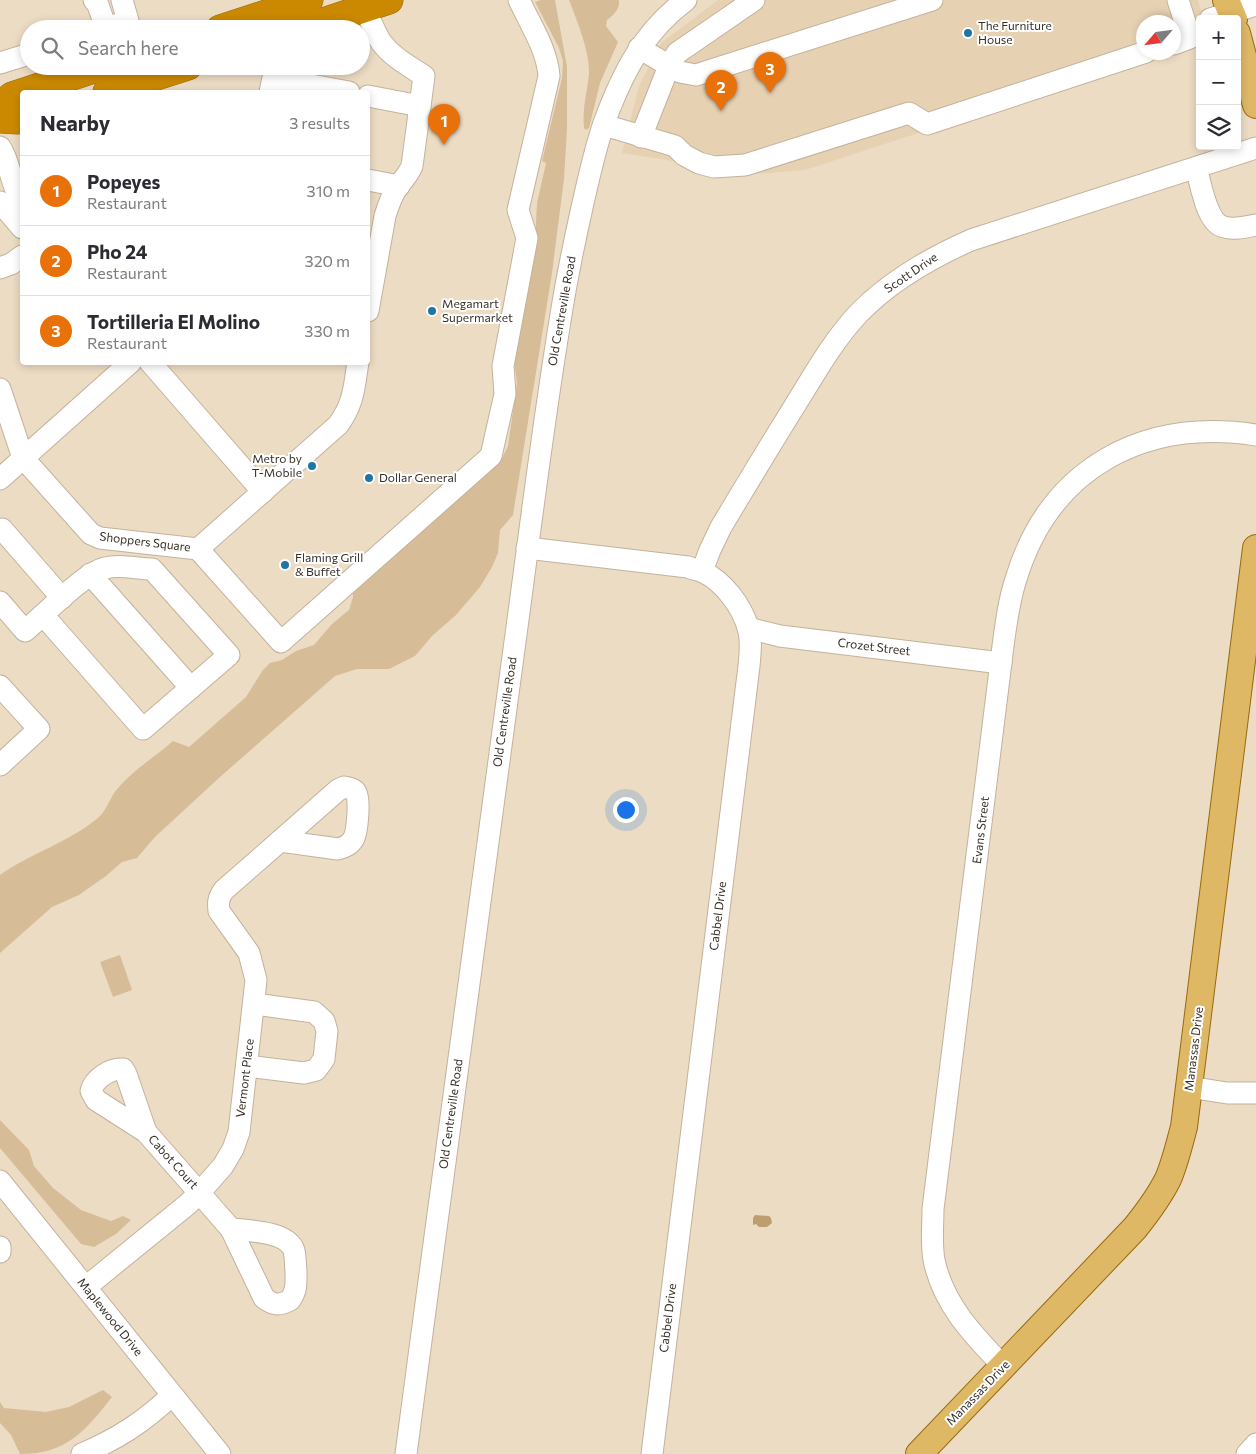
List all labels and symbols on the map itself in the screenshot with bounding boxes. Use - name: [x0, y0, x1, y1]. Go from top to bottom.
- north arrow: [1136, 15, 1181, 60]
- place label: The Furniture House: [978, 18, 1052, 46]
- marker: The Furniture House: [962, 27, 974, 39]
- pin: 3: [754, 52, 786, 93]
- pin: 2: [705, 70, 737, 111]
- pin: 1: [428, 104, 460, 145]
- street label: Scott Drive: [881, 249, 940, 295]
- street label: Old Centreville Road: [544, 255, 578, 367]
- place label: Megamart Supermarket: [442, 296, 513, 324]
- marker: Megamart Supermarket: [426, 305, 438, 317]
- place label: Metro by T-Mobile: [252, 451, 302, 479]
- marker: Metro by T-Mobile: [306, 460, 318, 472]
- place label: Dollar General: [379, 470, 457, 484]
- marker: Dollar General: [363, 472, 375, 484]
- street label: Shoppers Square: [99, 528, 192, 554]
- place label: Flaming Grill & Buffet: [295, 550, 363, 578]
- marker: Flaming Grill & Buffet: [279, 559, 291, 571]
- street label: Crozet Street: [837, 635, 911, 657]
- street label: Old Centreville Road: [489, 656, 519, 768]
- street label: Evans Street: [969, 795, 991, 864]
- your location: [613, 797, 639, 823]
- street label: Cabbel Drive: [706, 881, 728, 951]
- street label: Manassas Drive: [1181, 1006, 1205, 1092]
- street label: Vermont Place: [232, 1038, 256, 1118]
- street label: Old Centreville Road: [435, 1058, 465, 1170]
- street label: Cabot Court: [146, 1131, 202, 1191]
- street label: Maplewood Drive: [75, 1275, 146, 1358]
- street label: Cabbel Drive: [656, 1283, 678, 1353]
- street label: Manassas Drive: [943, 1357, 1012, 1428]

